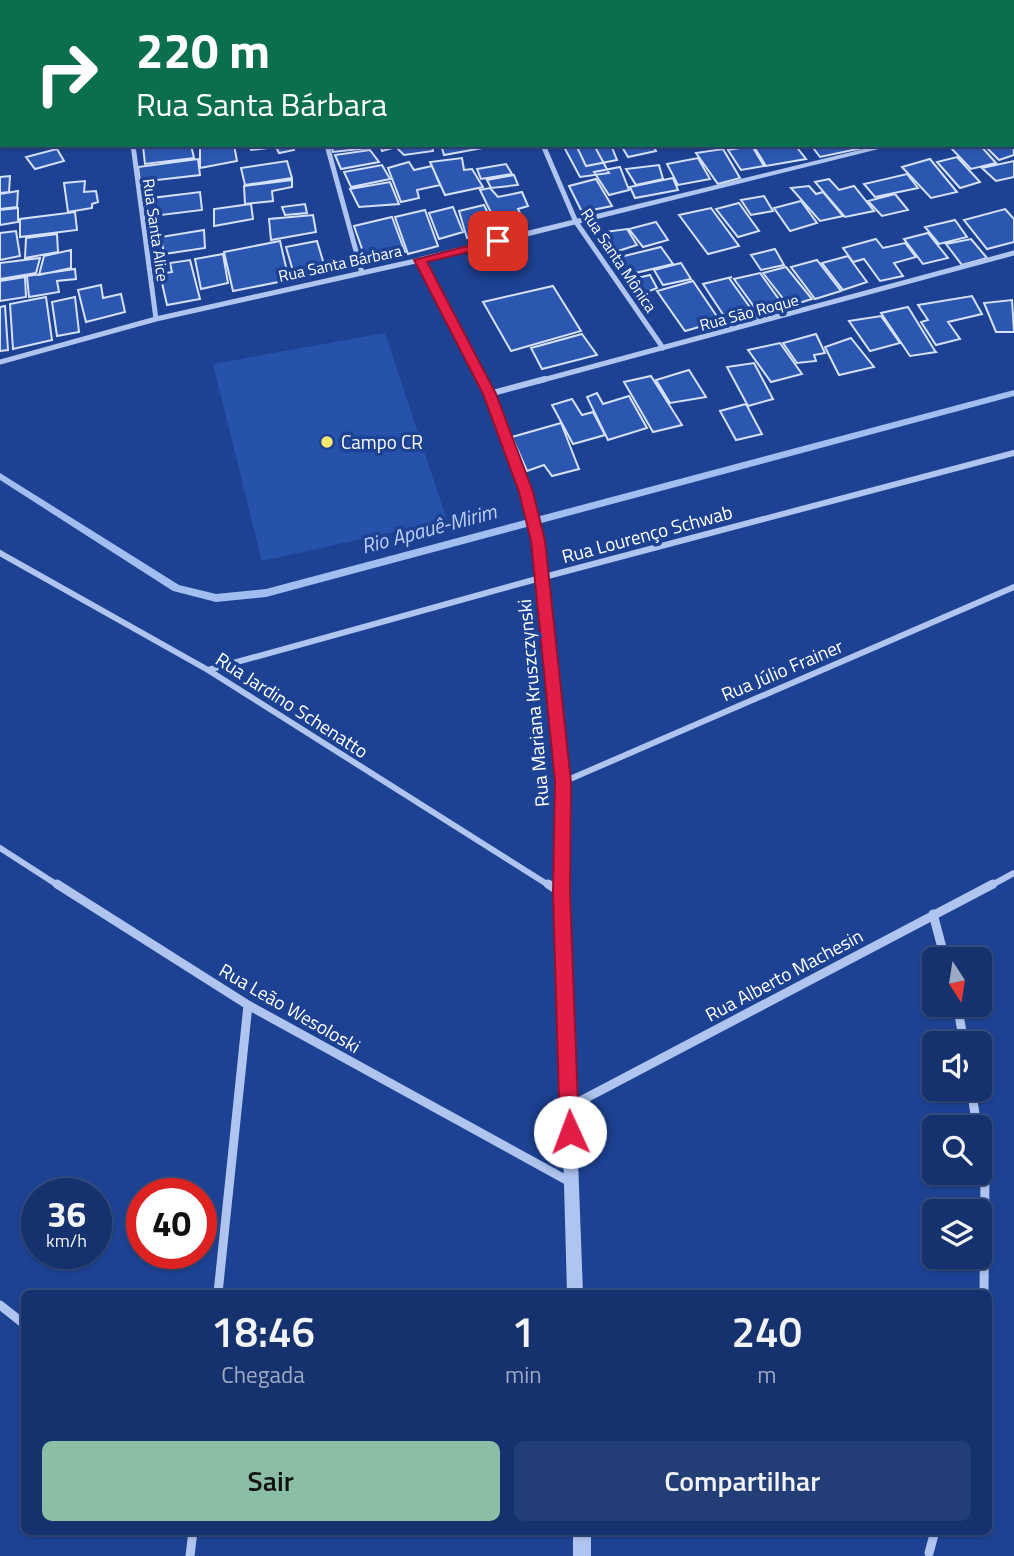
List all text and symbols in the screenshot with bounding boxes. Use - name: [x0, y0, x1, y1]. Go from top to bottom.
- text: 220 m: [136, 12, 270, 87]
- icon: right: [21, 28, 112, 119]
- text: Rua Santa Bárbara: [136, 80, 387, 128]
- street label: Rua Santa Alice: [137, 177, 175, 283]
- street label: Rua Santa Mônica: [575, 203, 663, 317]
- pin: [468, 211, 528, 271]
- icon: arrive: [479, 222, 517, 260]
- street label: Rua Santa Bárbara: [276, 238, 404, 288]
- street label: Rua São Roque: [697, 287, 801, 337]
- place label: Campo CR: [341, 427, 423, 456]
- marker: Campo CR: [319, 434, 335, 450]
- water label: Rio Apauê-Mirim: [358, 494, 501, 561]
- street label: Rua Lourenço Schwab: [558, 497, 735, 570]
- street label: Rua Mariana Kruszczynski: [509, 598, 556, 808]
- street label: Rua Júlio Frainer: [716, 631, 848, 708]
- street label: Rua Jardino Schenatto: [210, 644, 374, 765]
- street label: Rua Alberto Machesin: [700, 921, 868, 1028]
- north arrow: [922, 947, 992, 1017]
- map controls: [922, 947, 992, 1269]
- street label: Rua Leão Wesoloski: [214, 955, 366, 1060]
- button: sound: [922, 1031, 992, 1101]
- position arrow: [533, 1095, 607, 1169]
- button: search: [922, 1115, 992, 1185]
- speed limit sign: 40: [126, 1178, 217, 1269]
- text: 36: [47, 1187, 86, 1241]
- button: layers: [922, 1199, 992, 1269]
- text: km/h: [46, 1227, 87, 1254]
- text: 18:46: [211, 1299, 315, 1363]
- text: 1: [512, 1299, 535, 1363]
- text: 240: [732, 1299, 802, 1363]
- text: Chegada: [221, 1357, 305, 1392]
- text: min: [505, 1357, 542, 1392]
- text: m: [757, 1357, 776, 1392]
- button: Sair: [42, 1441, 500, 1521]
- button: Compartilhar: [514, 1441, 971, 1521]

